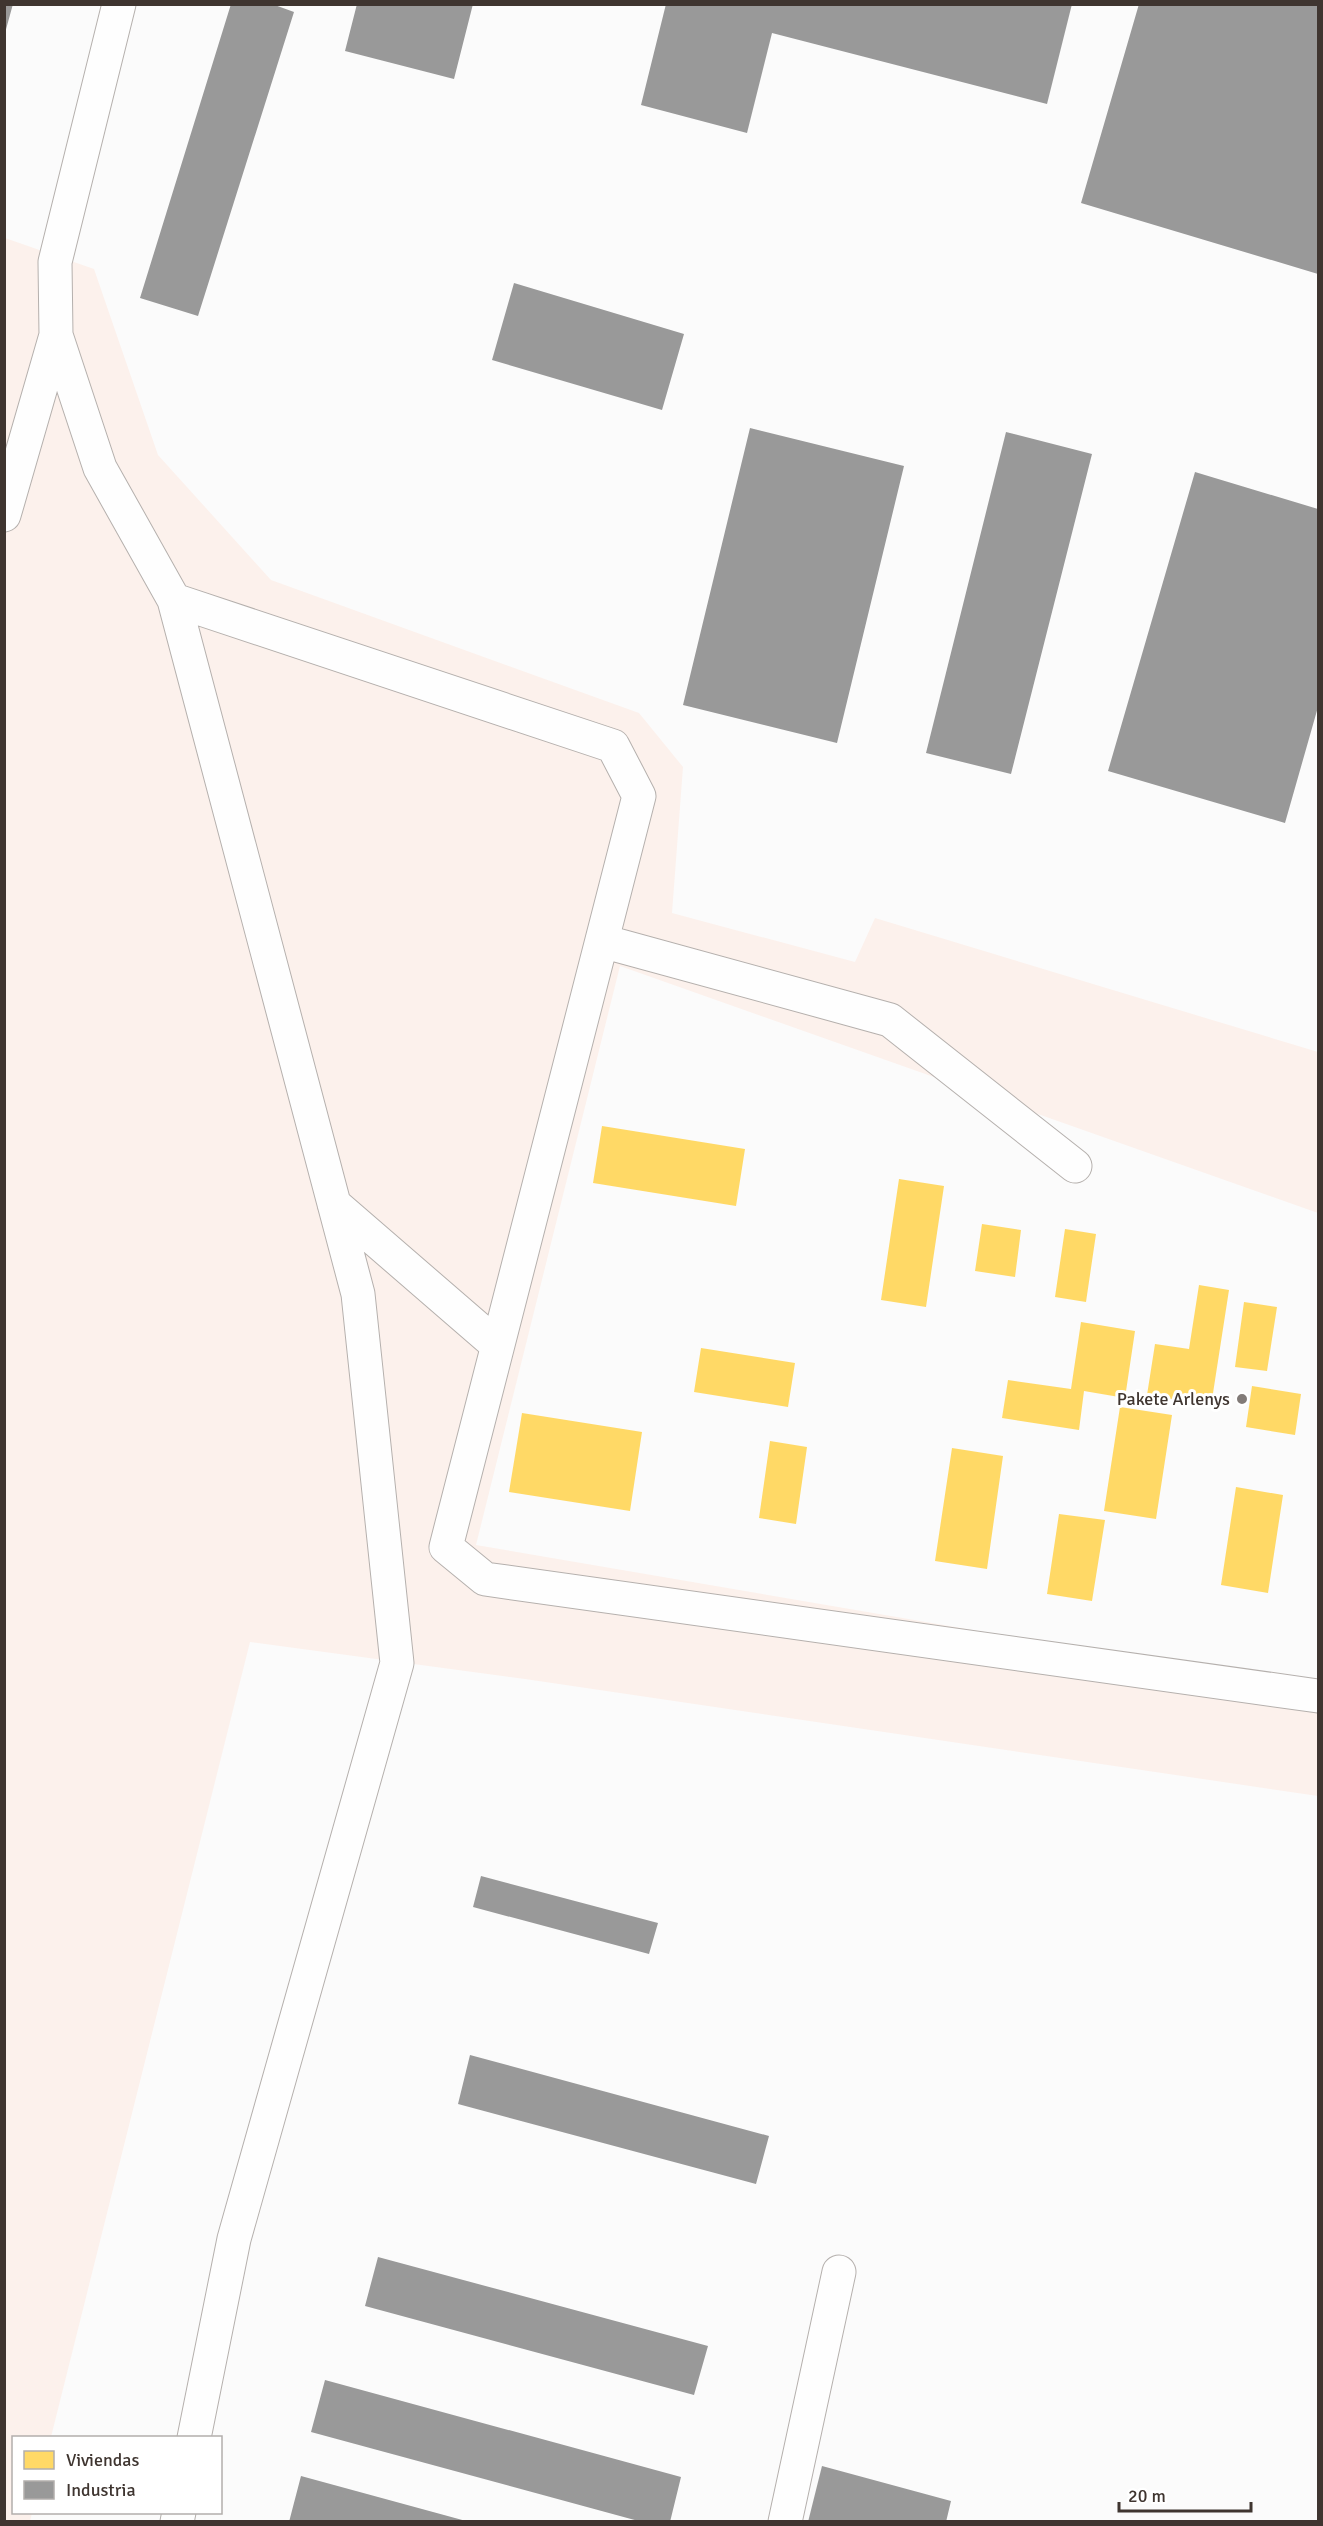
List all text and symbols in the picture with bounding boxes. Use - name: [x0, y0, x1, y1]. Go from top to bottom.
- place label: Pakete Arlenys: [1117, 1388, 1230, 1410]
- marker: Pakete Arlenys: [1235, 1392, 1249, 1406]
- legend: [12, 2436, 222, 2514]
- text: Viviendas: [66, 2449, 139, 2471]
- scale bar: [1119, 2475, 1251, 2513]
- text: Industria: [66, 2479, 136, 2501]
- text: 20 m: [1128, 2485, 1166, 2507]

